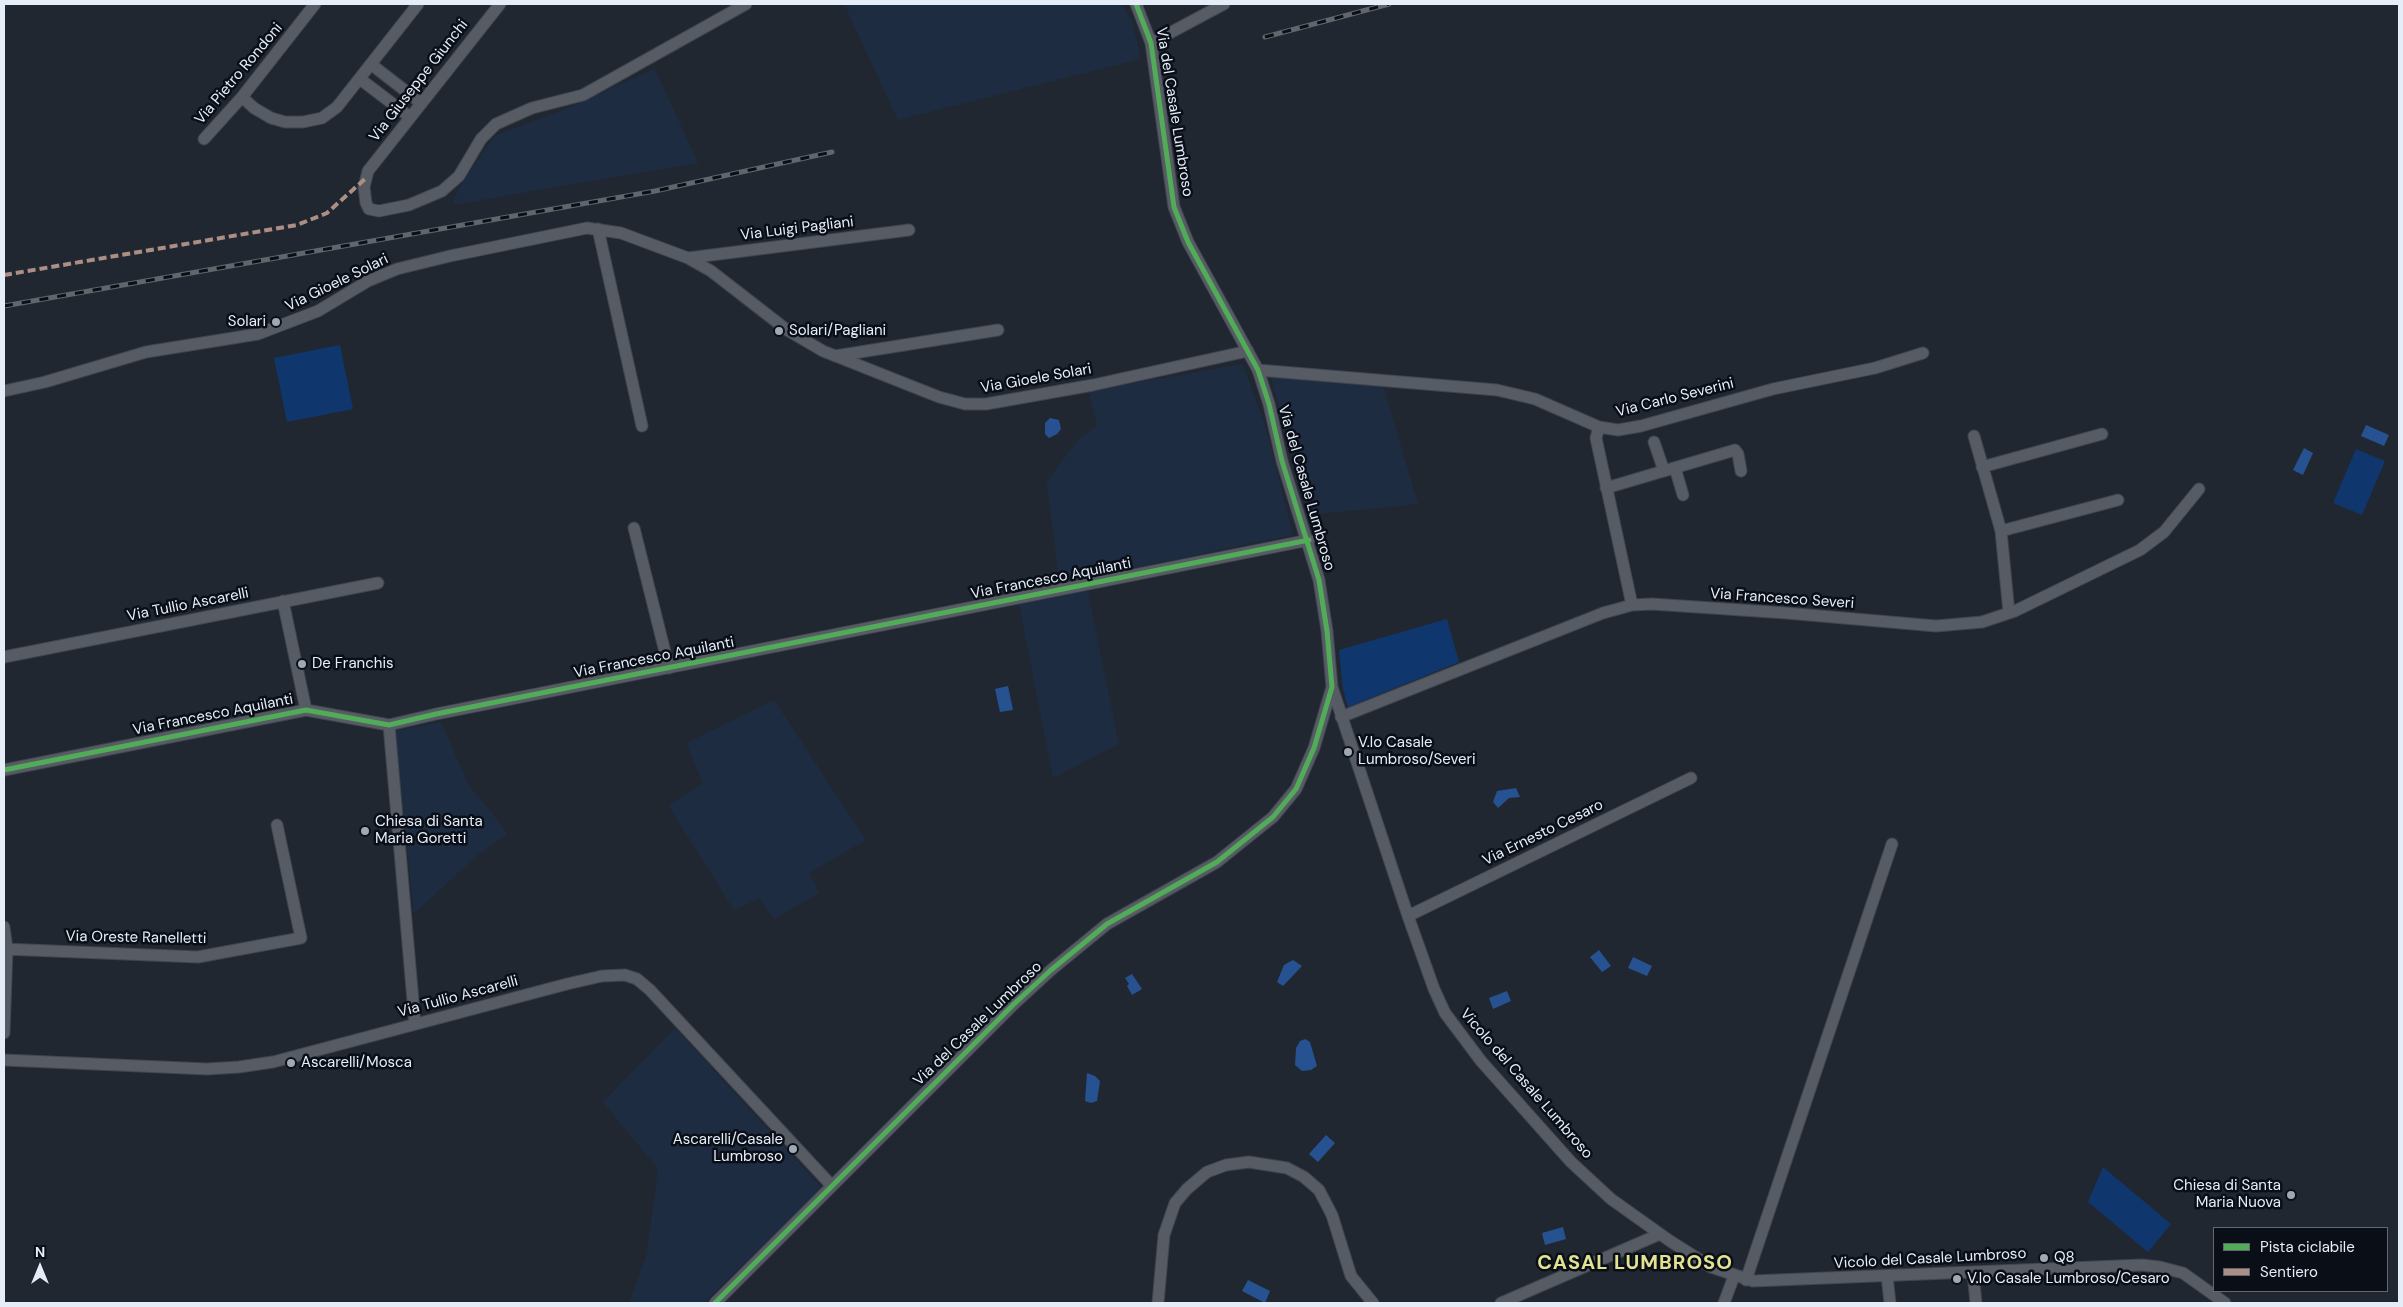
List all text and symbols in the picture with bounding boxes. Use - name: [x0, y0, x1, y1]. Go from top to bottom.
- street label: Via Giuseppe Giunchi: [366, 16, 472, 146]
- street label: Via Pietro Rondoni: [191, 20, 287, 128]
- street label: Via del Casale Lumbroso: [1152, 26, 1196, 198]
- street label: Via Luigi Pagliani: [739, 213, 855, 245]
- street label: Via Gioele Solari: [283, 250, 391, 316]
- place label: Solari: [228, 313, 266, 331]
- marker: Solari: [270, 316, 282, 328]
- place label: Solari/Pagliani: [789, 322, 886, 340]
- marker: Solari/Pagliani: [773, 325, 785, 337]
- street label: Via Gioele Solari: [979, 360, 1093, 398]
- street label: Via Carlo Severini: [1614, 375, 1736, 421]
- street label: Via del Casale Lumbroso: [1274, 403, 1338, 573]
- street label: Via Francesco Aquilanti: [969, 555, 1133, 603]
- street label: Via Tullio Ascarelli: [126, 584, 250, 626]
- street label: Via Francesco Severi: [1709, 585, 1855, 613]
- street label: Via Francesco Aquilanti: [572, 634, 736, 682]
- place label: De Franchis: [312, 655, 394, 673]
- marker: De Franchis: [296, 658, 308, 670]
- street label: Via Francesco Aquilanti: [131, 691, 295, 739]
- place label: V.lo Casale Lumbroso/Severi: [1358, 734, 1476, 769]
- marker: V.lo Casale Lumbroso/Severi: [1342, 746, 1354, 758]
- street label: Via Ernesto Cesaro: [1480, 796, 1606, 870]
- place label: Chiesa di Santa Maria Goretti: [375, 813, 483, 848]
- marker: Chiesa di Santa Maria Goretti: [359, 825, 371, 837]
- street label: Via Oreste Ranelletti: [65, 928, 207, 948]
- street label: Via del Casale Lumbroso: [910, 958, 1046, 1090]
- street label: Via Tullio Ascarelli: [396, 972, 520, 1022]
- street label: Vicolo del Casale Lumbroso: [1456, 1005, 1596, 1163]
- place label: Ascarelli/Mosca: [301, 1054, 412, 1072]
- marker: Ascarelli/Mosca: [285, 1057, 297, 1069]
- place label: Ascarelli/Casale Lumbroso: [673, 1131, 783, 1166]
- marker: Ascarelli/Casale Lumbroso: [787, 1143, 799, 1155]
- place label: Chiesa di Santa Maria Nuova: [2173, 1177, 2281, 1212]
- marker: Chiesa di Santa Maria Nuova: [2285, 1189, 2297, 1201]
- legend: [2213, 1227, 2388, 1292]
- text: Pista ciclabile: [2260, 1237, 2355, 1257]
- north arrow: [15, 1242, 65, 1292]
- text: N: [35, 1243, 45, 1261]
- street label: Vicolo del Casale Lumbroso: [1833, 1245, 2027, 1273]
- place label: Q8: [2054, 1249, 2075, 1267]
- district label: CASAL LUMBROSO: [1535, 1252, 1735, 1276]
- marker: Q8: [2038, 1252, 2050, 1264]
- text: Sentiero: [2260, 1262, 2318, 1282]
- place label: V.lo Casale Lumbroso/Cesaro: [1967, 1270, 2170, 1288]
- marker: V.lo Casale Lumbroso/Cesaro: [1951, 1273, 1963, 1285]

